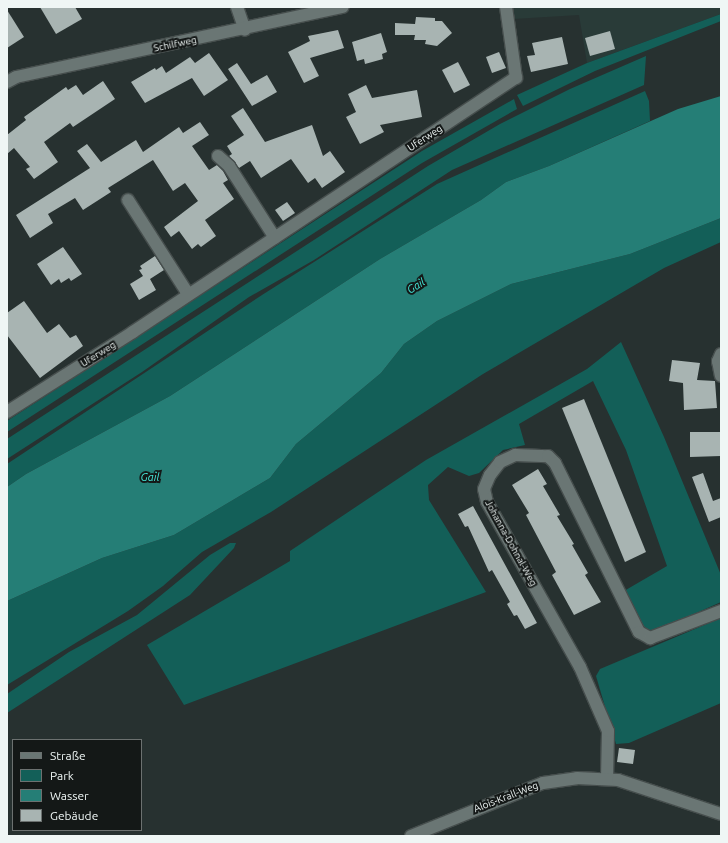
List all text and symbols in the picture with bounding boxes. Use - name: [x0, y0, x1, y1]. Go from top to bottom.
- street label: Schilfweg: [152, 34, 198, 54]
- street label: Uferweg: [405, 122, 445, 154]
- water label: Gail: [404, 275, 428, 297]
- street label: Uferweg: [78, 339, 118, 369]
- water label: Gail: [141, 470, 159, 484]
- street label: Johanna-Dohnal-Weg: [482, 498, 540, 588]
- legend: [12, 739, 142, 831]
- text: Straße: [50, 749, 86, 762]
- text: Park: [50, 769, 74, 782]
- street label: Alois-Krall-Weg: [472, 779, 540, 815]
- text: Wasser: [50, 789, 89, 802]
- text: Gebäude: [50, 809, 98, 822]

